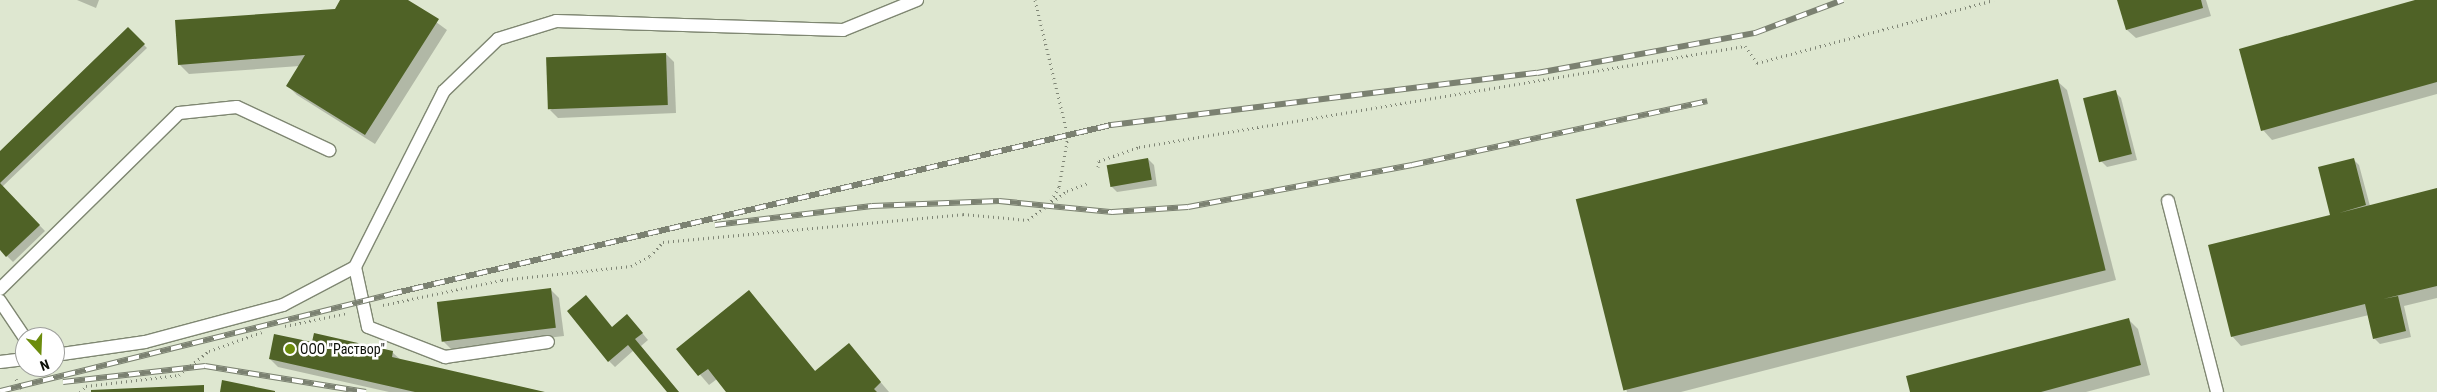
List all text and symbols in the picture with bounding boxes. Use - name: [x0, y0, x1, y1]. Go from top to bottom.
- north arrow: [15, 327, 65, 377]
- place label: ООО "Раствор": [300, 341, 385, 357]
- marker: ООО "Раствор": [284, 343, 296, 355]
- text: N: [38, 356, 52, 374]

